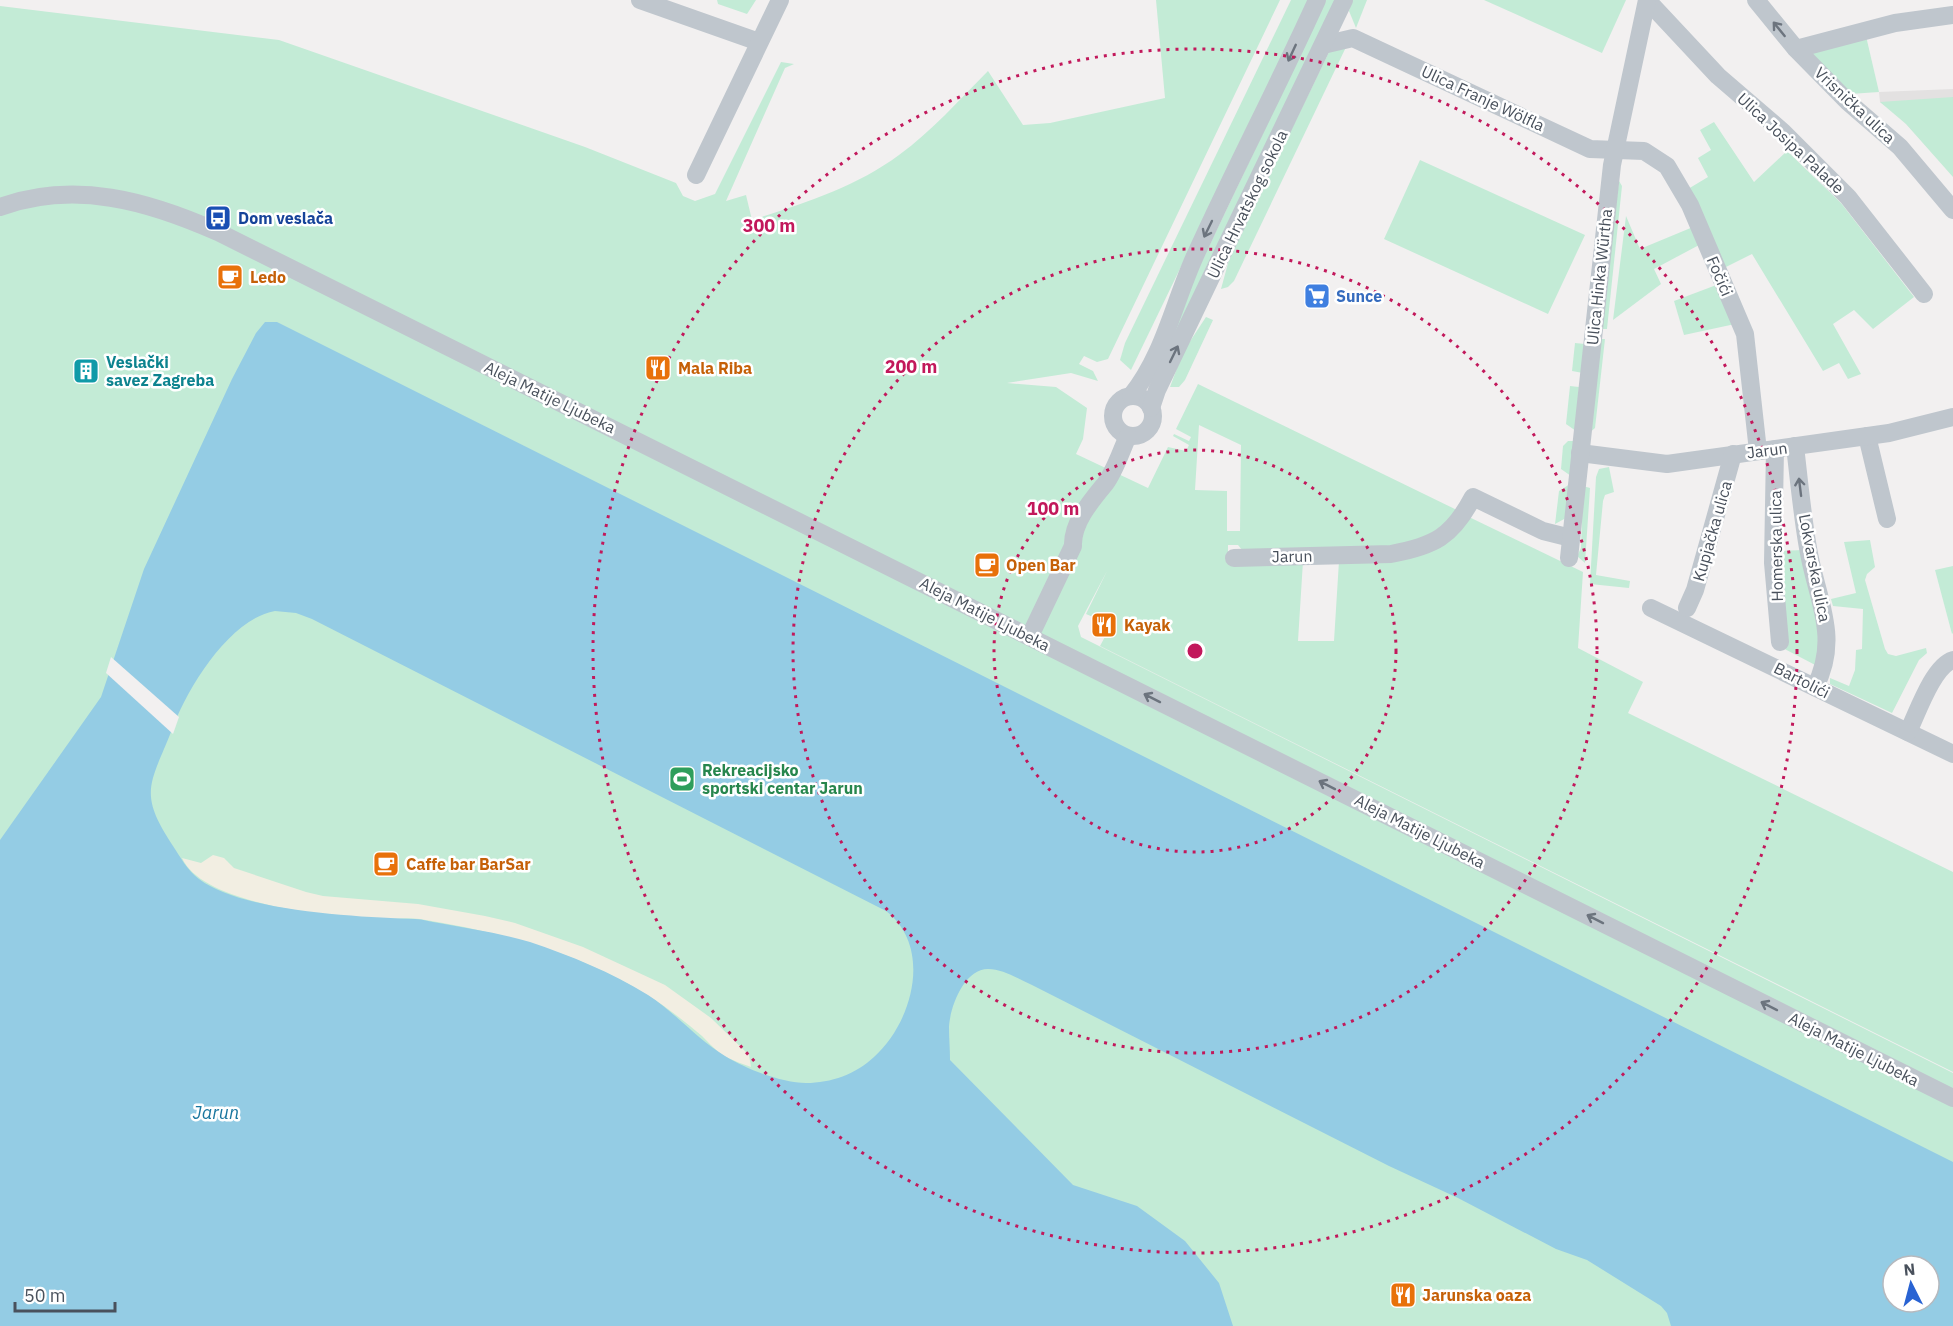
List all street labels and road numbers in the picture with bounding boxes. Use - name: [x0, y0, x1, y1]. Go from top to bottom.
- street label: Ulica Franje Wölfla: [1418, 61, 1548, 135]
- street label: Vrisnička ulica: [1811, 63, 1900, 148]
- street label: Ulica Josipa Palade: [1733, 88, 1849, 198]
- street label: Ulica Hrvatskog sokola: [1202, 126, 1292, 282]
- street label: Ulica Hinka Würtha: [1582, 207, 1616, 346]
- street label: Fočići: [1703, 253, 1737, 299]
- street label: Aleja Matije Ljubeka: [481, 357, 619, 438]
- street label: Jarun: [1746, 438, 1788, 462]
- street label: Kupjačka ulica: [1688, 478, 1736, 584]
- street label: Homerska ulica: [1765, 490, 1787, 602]
- street label: Lokvarska ulica: [1795, 512, 1835, 624]
- street label: Jarun: [1271, 546, 1313, 566]
- street label: Aleja Matije Ljubeka: [917, 573, 1054, 656]
- street label: Bartolići: [1771, 658, 1833, 702]
- street label: Aleja Matije Ljubeka: [1352, 790, 1489, 873]
- street label: Aleja Matije Ljubeka: [1786, 1008, 1923, 1091]

